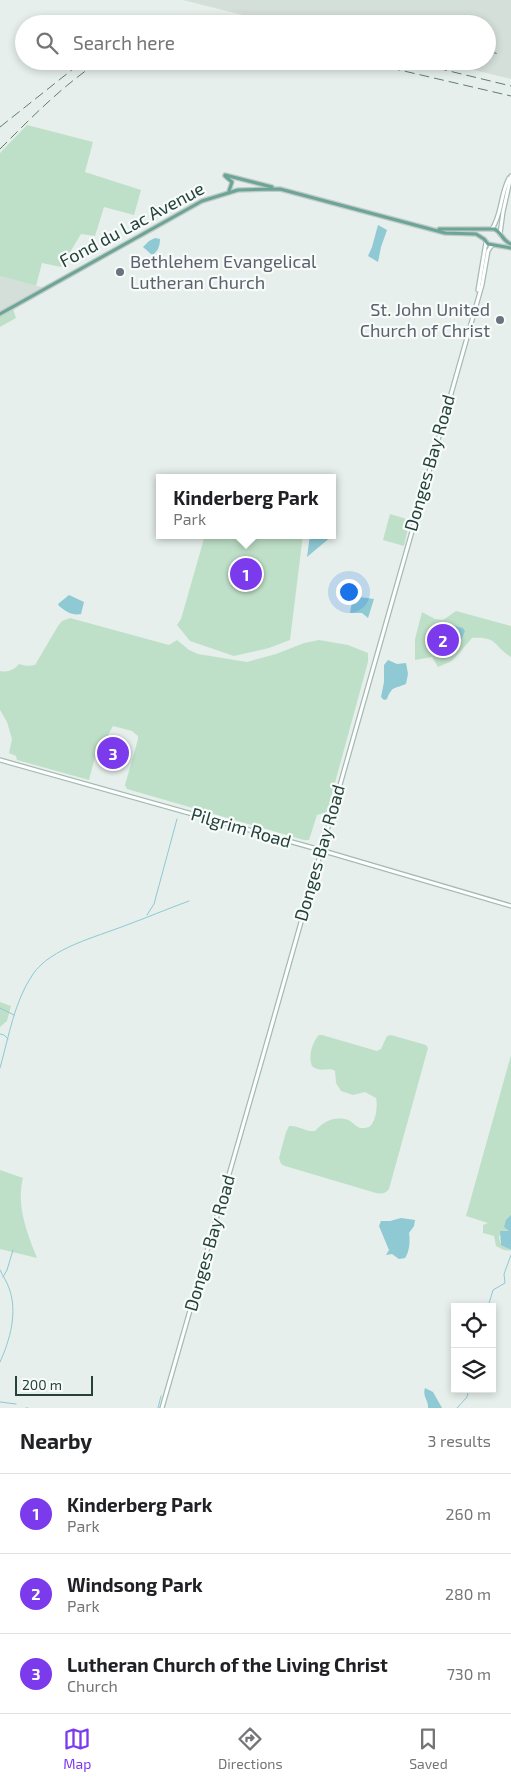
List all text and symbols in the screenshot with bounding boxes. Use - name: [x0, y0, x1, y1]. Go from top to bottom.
- search box: [15, 15, 496, 70]
- icon: search: [33, 29, 61, 57]
- text: Search here: [73, 31, 175, 54]
- street label: Fond du Lac Avenue: [55, 177, 208, 272]
- place label: Bethlehem Evangelical Lutheran Church: [130, 250, 317, 293]
- marker: Bethlehem Evangelical Lutheran Church: [114, 266, 126, 278]
- place label: St. John United Church of Christ: [360, 298, 490, 341]
- marker: St. John United Church of Christ: [494, 314, 506, 326]
- street label: Donges Bay Road: [399, 392, 459, 534]
- popup: [156, 474, 336, 539]
- text: Kinderberg Park: [173, 486, 319, 509]
- text: Park: [173, 509, 206, 528]
- pin: 1: [230, 555, 262, 593]
- your location: [336, 579, 362, 605]
- pin: 2: [427, 621, 459, 659]
- pin: 3: [97, 734, 129, 772]
- street label: Donges Bay Road: [289, 782, 349, 924]
- street label: Pilgrim Road: [189, 802, 294, 852]
- street label: Donges Bay Road: [179, 1172, 239, 1314]
- map controls: [451, 1303, 496, 1393]
- button: locate: [451, 1303, 496, 1348]
- button: layers: [451, 1348, 496, 1393]
- scale bar: [15, 1373, 92, 1396]
- text: 200 m: [22, 1376, 62, 1393]
- text: Nearby: [20, 1428, 92, 1453]
- text: 3 results: [428, 1431, 491, 1450]
- text: Kinderberg Park: [67, 1493, 212, 1516]
- text: 1: [33, 1504, 39, 1523]
- text: 260 m: [446, 1504, 491, 1523]
- text: Park: [67, 1516, 100, 1535]
- text: Windsong Park: [67, 1573, 203, 1596]
- text: 2: [31, 1584, 41, 1603]
- text: 280 m: [445, 1584, 491, 1603]
- text: Park: [67, 1596, 100, 1615]
- text: Lutheran Church of the Living Christ: [67, 1653, 388, 1676]
- text: 3: [31, 1664, 41, 1683]
- text: 730 m: [447, 1664, 491, 1683]
- text: Church: [67, 1676, 118, 1695]
- tab: Map: [63, 1725, 91, 1772]
- tab: Directions: [218, 1725, 283, 1772]
- tab: Saved: [409, 1725, 448, 1772]

